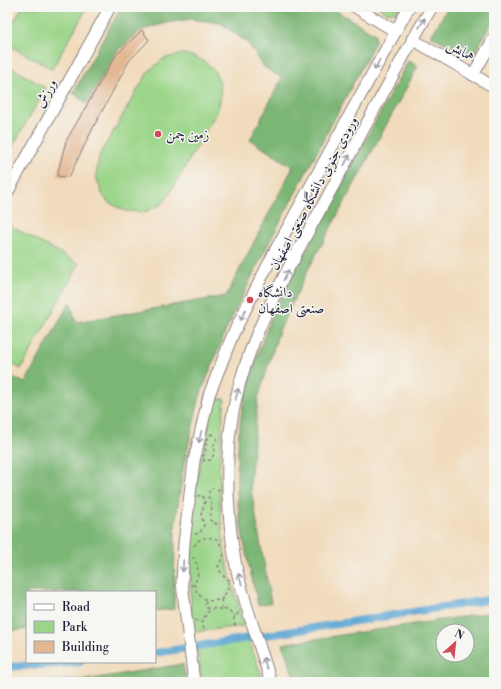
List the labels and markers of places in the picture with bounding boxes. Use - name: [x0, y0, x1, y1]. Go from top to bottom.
- place label: زمین چمن: [166, 126, 209, 144]
- marker: زمین چمن: [153, 129, 163, 139]
- place label: دانشگاه صنعتی اصفهان: [258, 283, 324, 318]
- marker: دانشگاه صنعتی اصفهان: [245, 295, 255, 305]

